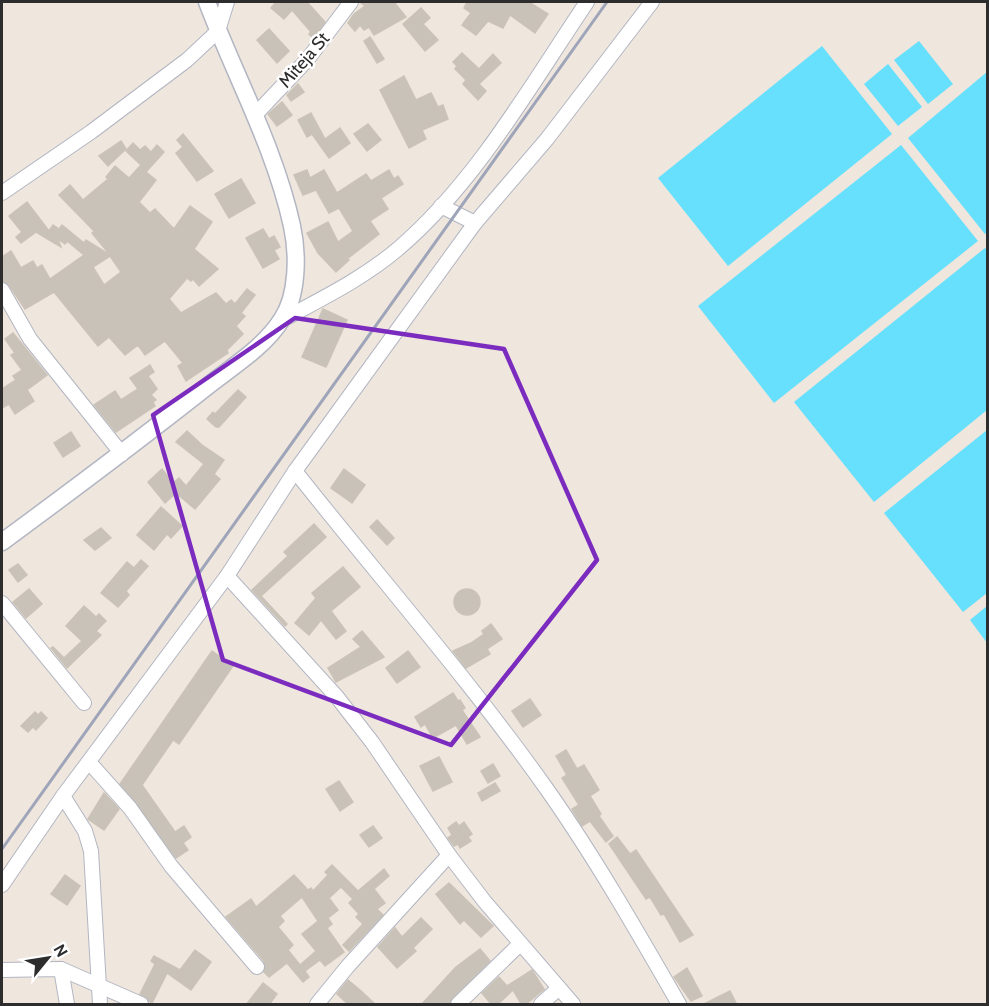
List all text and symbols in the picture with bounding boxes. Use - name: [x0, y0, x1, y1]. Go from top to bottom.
- street label: Miteja St: [274, 28, 334, 92]
- north arrow: [18, 928, 78, 988]
- text: N: [50, 941, 72, 960]

